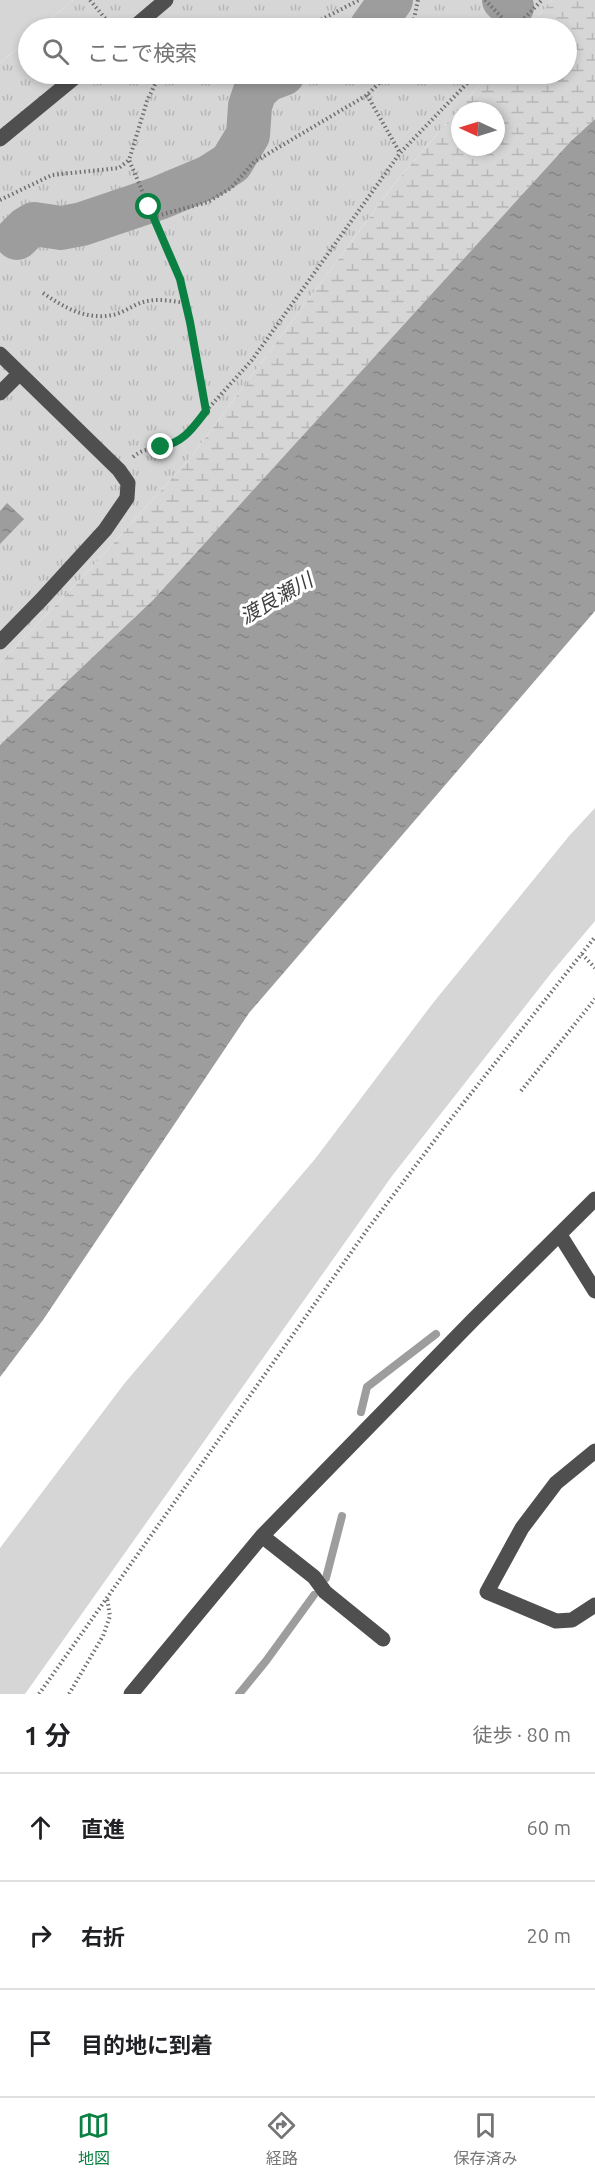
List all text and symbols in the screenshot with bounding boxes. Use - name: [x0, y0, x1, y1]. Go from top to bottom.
- search box: [18, 18, 577, 84]
- icon: search: [39, 35, 72, 68]
- text: ここで検索: [87, 40, 197, 65]
- north arrow: [451, 102, 505, 156]
- route start: [135, 193, 161, 219]
- route end: [147, 433, 173, 459]
- water label: 渡良瀬川: [236, 567, 318, 628]
- text: 1 分: [24, 1721, 71, 1750]
- text: 徒歩 · 80 m: [473, 1723, 571, 1746]
- icon: ahead: [24, 1811, 57, 1844]
- text: 直進: [81, 1816, 125, 1841]
- text: 60 m: [527, 1816, 571, 1839]
- icon: right: [24, 1919, 57, 1952]
- text: 右折: [81, 1924, 125, 1949]
- text: 20 m: [527, 1924, 571, 1947]
- icon: arrive: [24, 2027, 57, 2060]
- text: 目的地に到着: [81, 2032, 213, 2057]
- tab: 地図: [77, 2109, 110, 2169]
- tab: 経路: [265, 2109, 298, 2169]
- tab: 保存済み: [453, 2109, 517, 2169]

